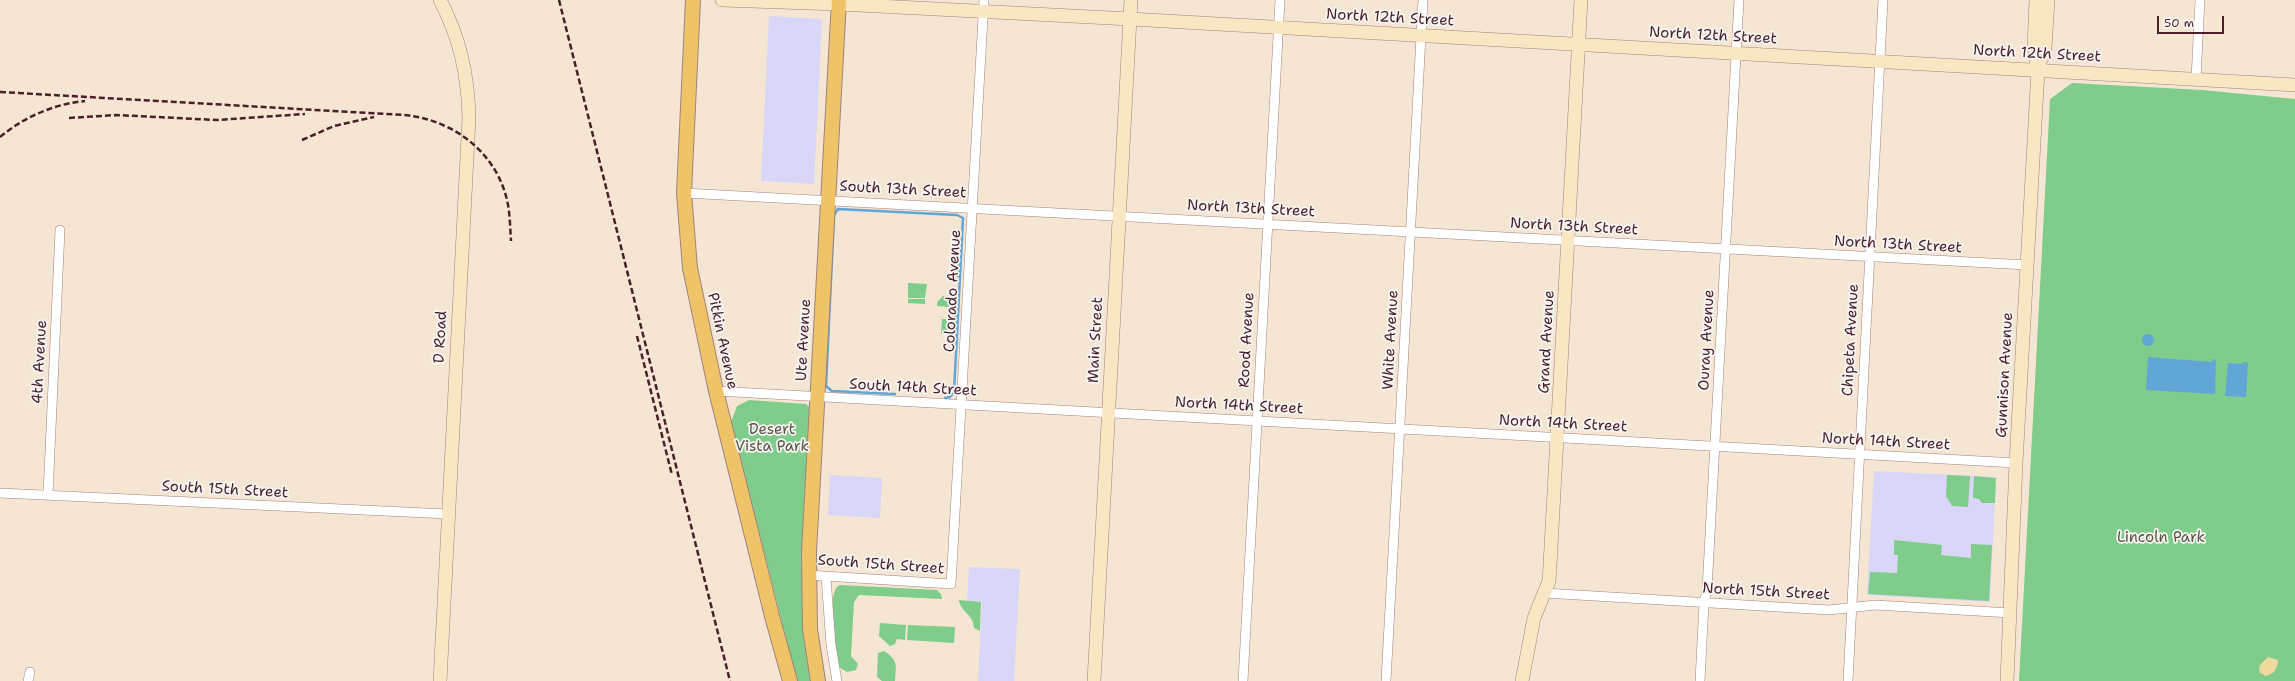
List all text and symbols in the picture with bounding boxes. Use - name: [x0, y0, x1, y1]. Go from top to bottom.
- street label: North 12th Street: [1326, 6, 1454, 30]
- scale bar: [2159, 8, 2226, 34]
- text: 50 m: [2164, 15, 2194, 31]
- street label: North 12th Street: [1649, 24, 1777, 48]
- street label: North 12th Street: [1973, 42, 2101, 66]
- street label: South 13th Street: [839, 178, 967, 202]
- street label: North 13th Street: [1186, 197, 1316, 221]
- street label: North 13th Street: [1509, 215, 1639, 239]
- street label: Colorado Avenue: [941, 229, 965, 353]
- street label: North 13th Street: [1833, 233, 1963, 257]
- street label: Chipeta Avenue: [1839, 283, 1863, 397]
- street label: Ouray Avenue: [1695, 289, 1719, 391]
- street label: White Avenue: [1379, 290, 1403, 390]
- street label: Grand Avenue: [1535, 290, 1559, 394]
- street label: Pitkin Avenue: [703, 291, 741, 391]
- street label: Rood Avenue: [1236, 292, 1258, 388]
- street label: Main Street: [1085, 297, 1107, 383]
- street label: Ute Avenue: [793, 298, 815, 382]
- street label: D Road: [431, 310, 451, 364]
- street label: Gunnison Avenue: [1993, 312, 2017, 438]
- street label: 4th Avenue: [29, 320, 51, 404]
- street label: South 14th Street: [849, 376, 977, 400]
- street label: North 14th Street: [1174, 394, 1304, 418]
- street label: North 14th Street: [1498, 412, 1628, 436]
- park label: Desert Vista Park: [735, 421, 809, 456]
- street label: North 14th Street: [1821, 430, 1951, 454]
- street label: South 15th Street: [161, 478, 289, 502]
- park label: Lincoln Park: [2117, 529, 2205, 547]
- street label: South 15th Street: [817, 552, 945, 578]
- street label: North 15th Street: [1702, 580, 1830, 604]

